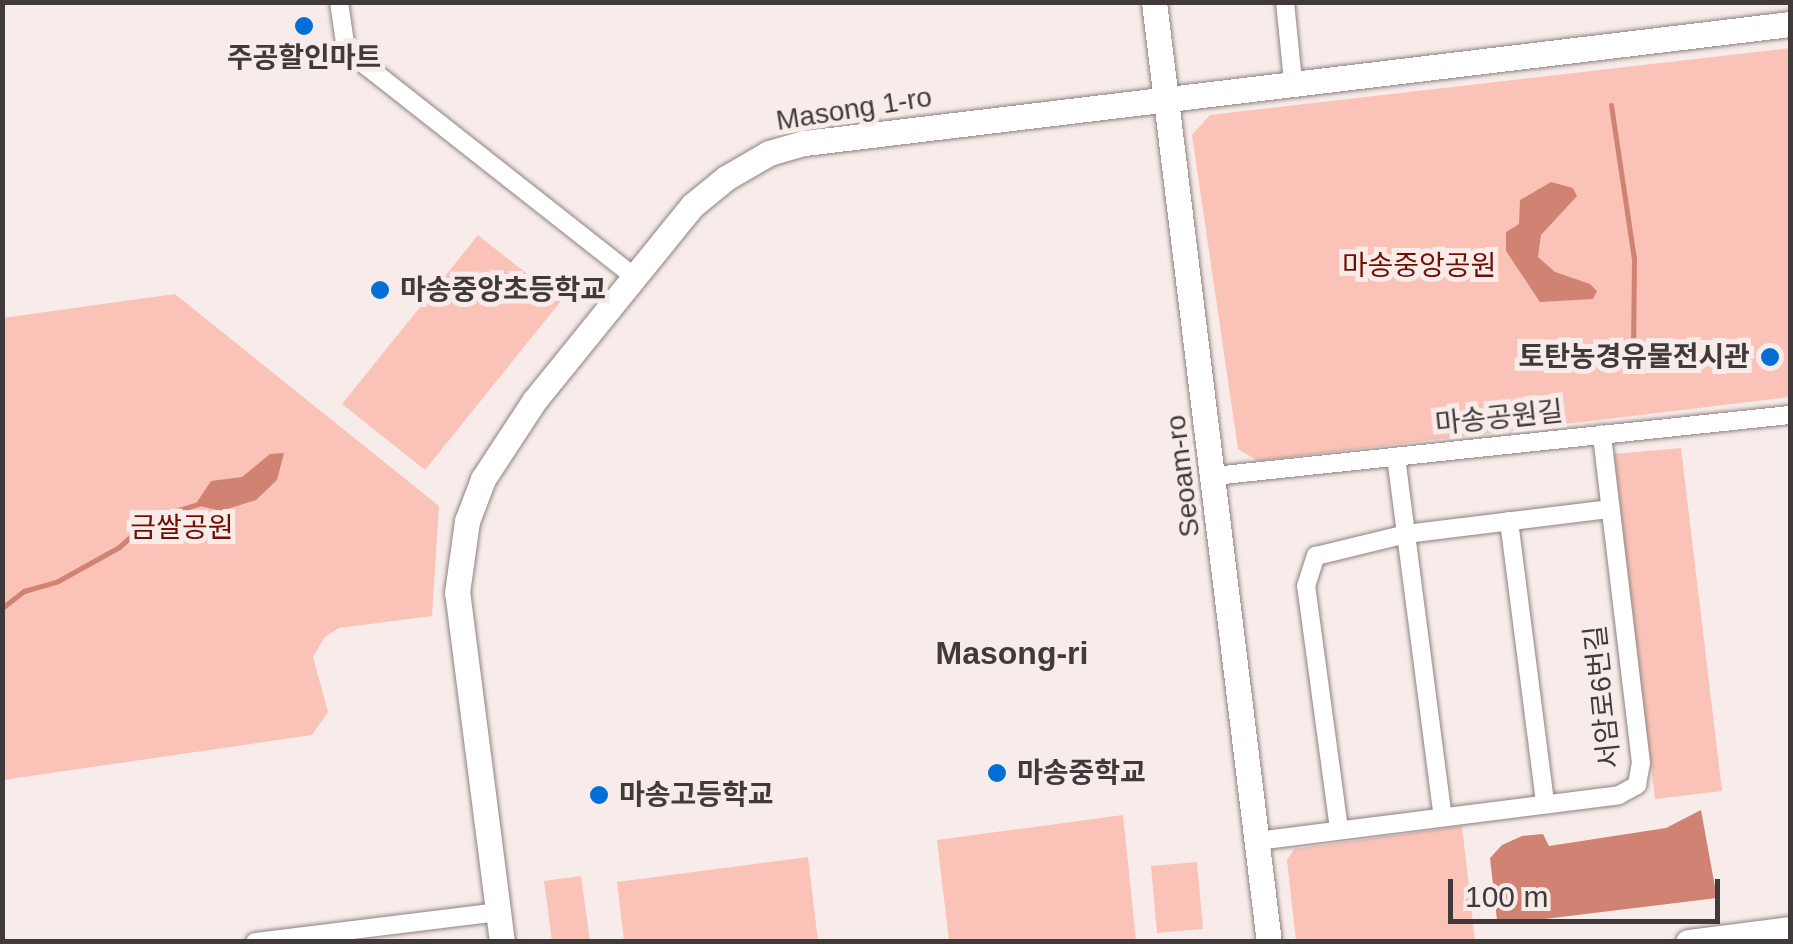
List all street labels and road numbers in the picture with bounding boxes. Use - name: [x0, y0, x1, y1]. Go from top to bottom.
- street label: Masong 1-ro: [774, 80, 934, 138]
- street label: 마송공원길: [1433, 395, 1565, 441]
- street label: Seoam-ro: [1159, 413, 1207, 539]
- street label: 서암로6번길: [1579, 623, 1627, 771]

